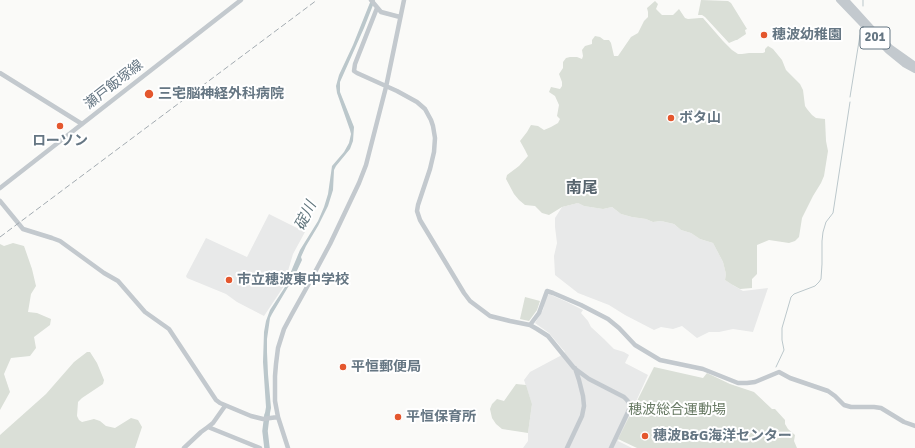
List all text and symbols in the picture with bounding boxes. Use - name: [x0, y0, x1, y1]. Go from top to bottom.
- place label: 穂波幼稚園: [772, 27, 842, 43]
- road number: 201: [860, 27, 890, 49]
- marker: 穂波幼稚園: [759, 30, 769, 40]
- street label: 瀬戸飯塚線: [81, 57, 147, 113]
- place label: 三宅脳神経外科病院: [158, 86, 284, 102]
- marker: 三宅脳神経外科病院: [143, 88, 155, 100]
- place label: ボタ山: [679, 110, 721, 126]
- marker: ボタ山: [666, 113, 676, 123]
- marker: ローソン: [55, 121, 65, 131]
- place label: ローソン: [32, 133, 88, 149]
- district label: 南尾: [566, 179, 598, 199]
- water label: 碇川: [291, 199, 321, 233]
- place label: 市立穂波東中学校: [237, 272, 349, 288]
- marker: 市立穂波東中学校: [224, 275, 234, 285]
- place label: 平恒郵便局: [351, 359, 421, 375]
- marker: 平恒郵便局: [338, 362, 348, 372]
- park label: 穂波総合運動場: [628, 402, 726, 418]
- place label: 平恒保育所: [406, 409, 476, 425]
- marker: 平恒保育所: [393, 412, 403, 422]
- place label: 穂波B&G海洋センター: [653, 428, 792, 444]
- marker: 穂波B&G海洋センター: [640, 431, 650, 441]

